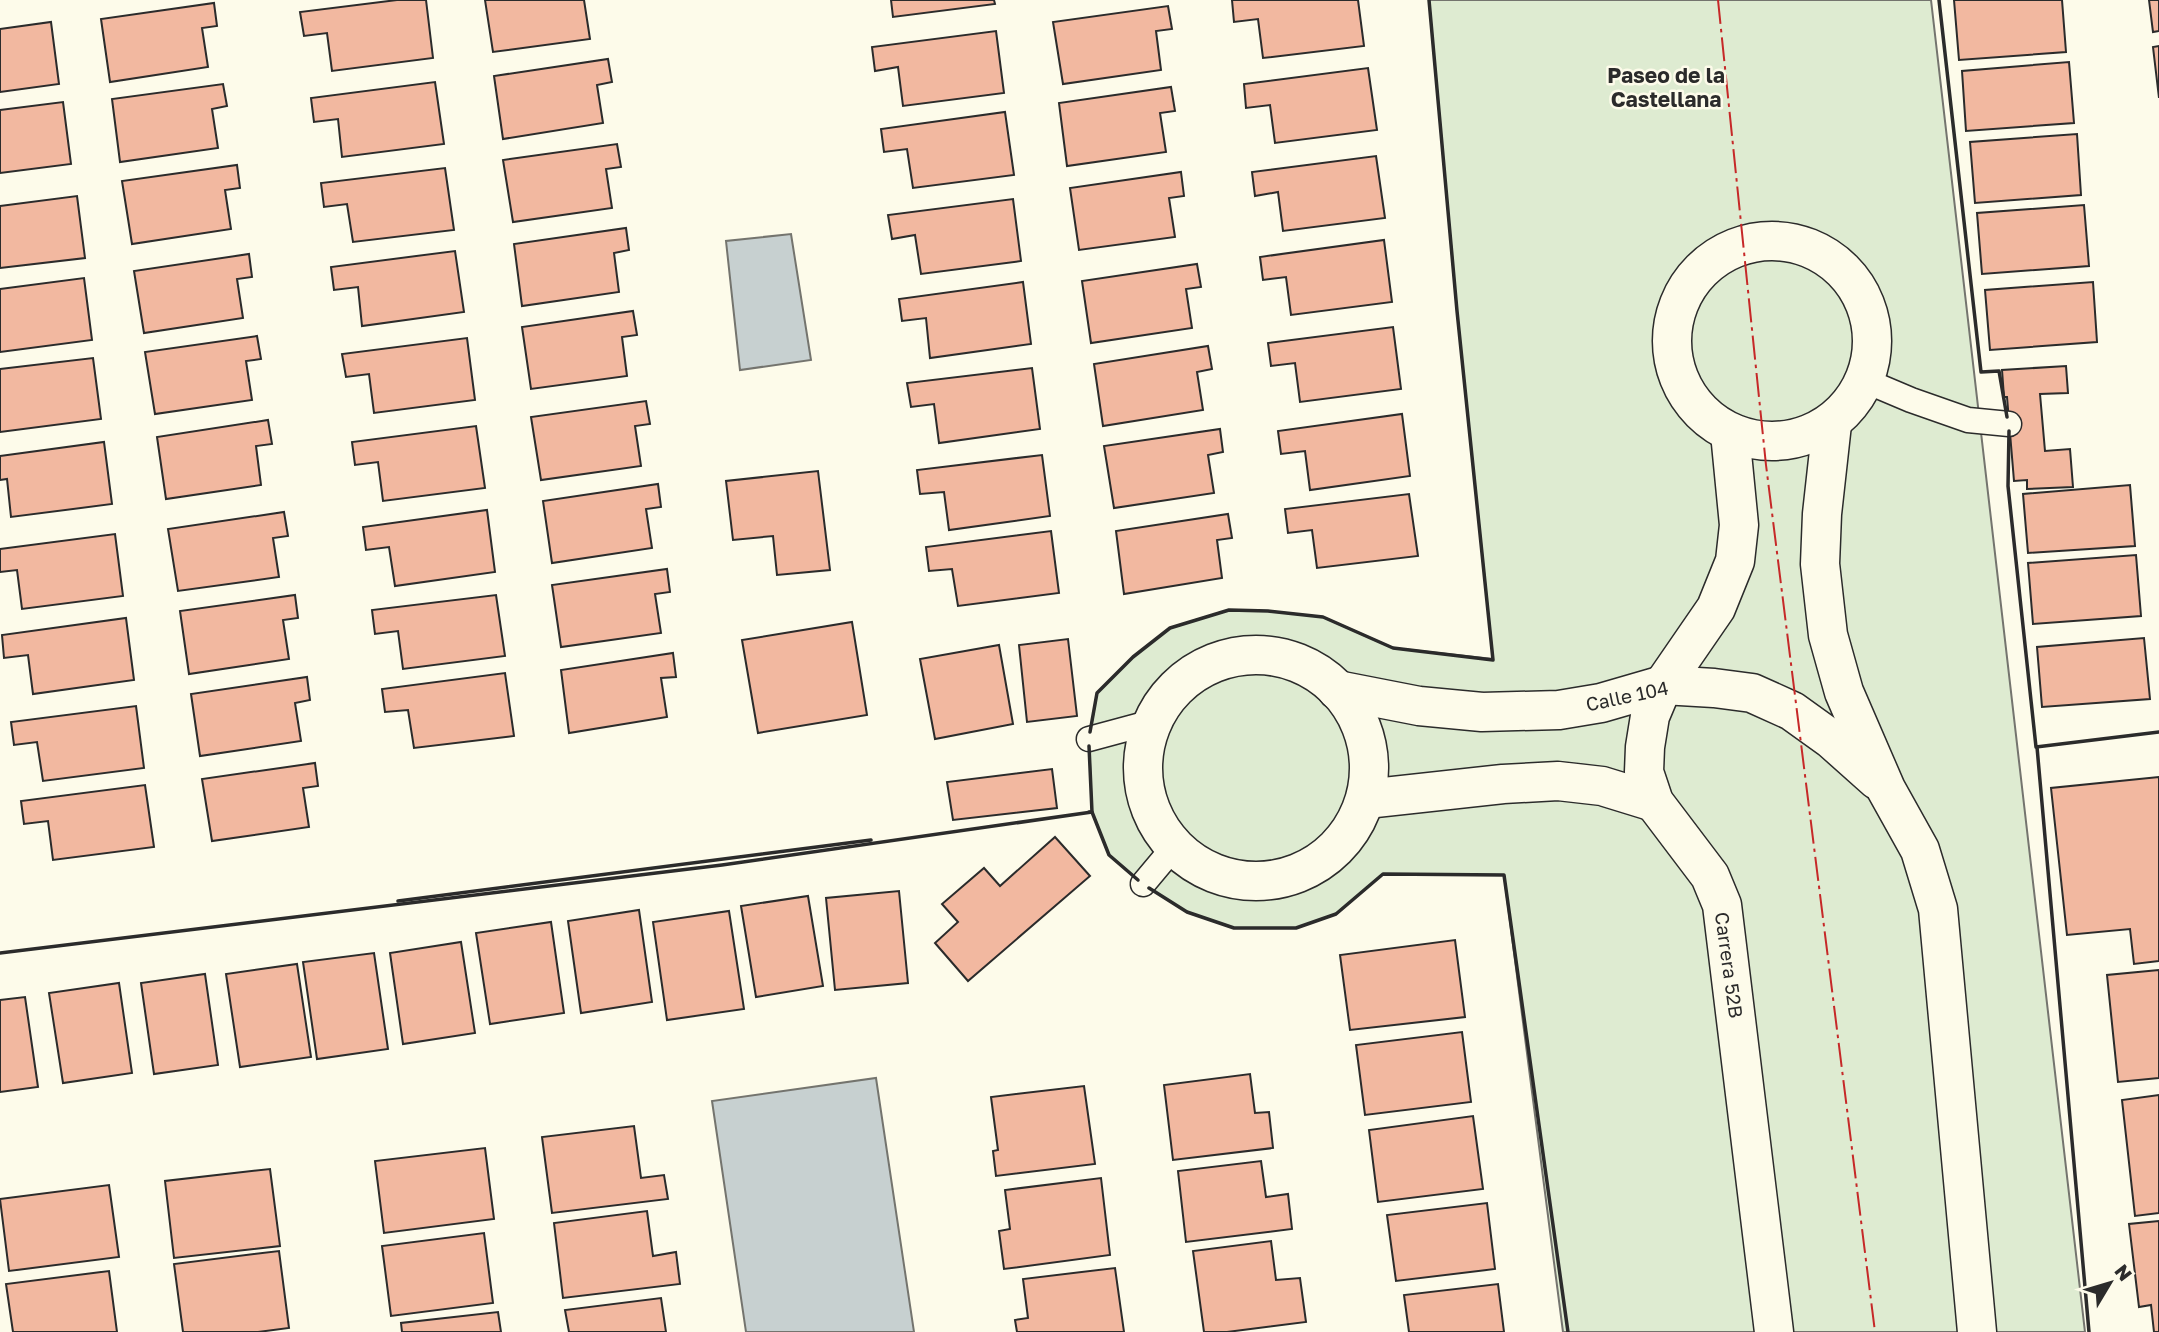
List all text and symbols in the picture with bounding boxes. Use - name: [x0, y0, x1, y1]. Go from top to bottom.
- district label: Paseo de la Castellana: [1607, 62, 1725, 112]
- street label: Calle 104: [1583, 676, 1670, 715]
- street label: Carrera 52B: [1711, 910, 1748, 1019]
- north arrow: [2075, 1248, 2145, 1318]
- text: N: [2110, 1259, 2137, 1285]

